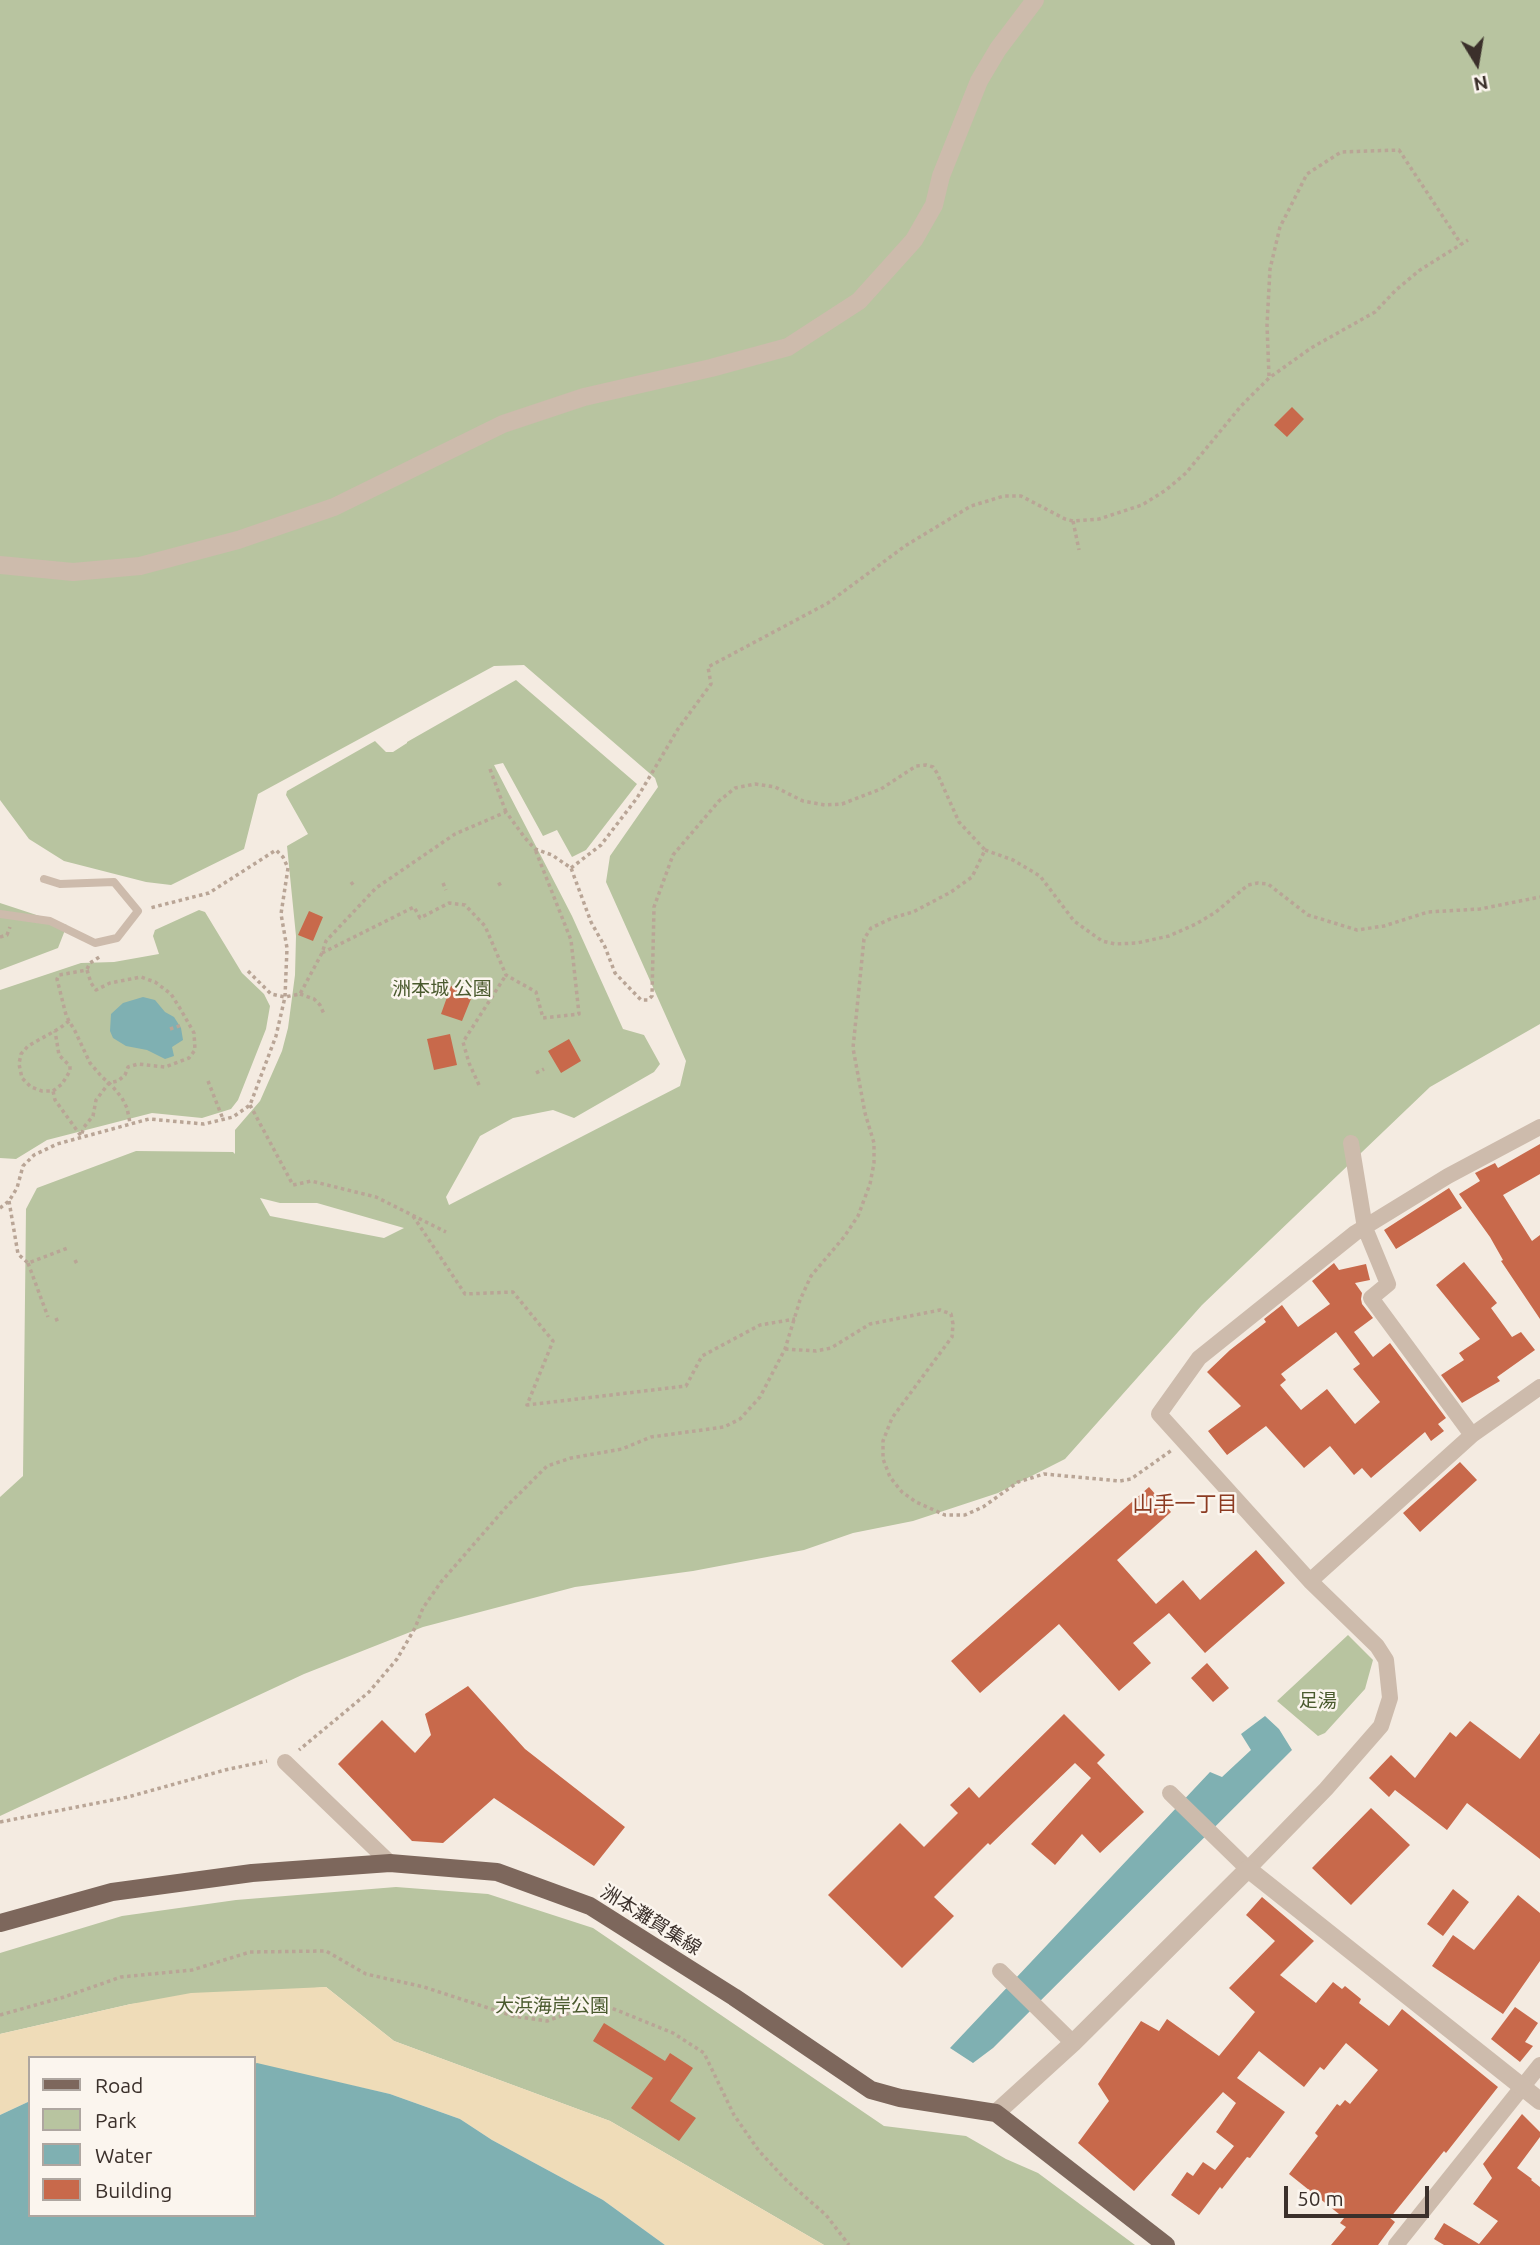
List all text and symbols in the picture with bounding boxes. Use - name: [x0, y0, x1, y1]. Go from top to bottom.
- north arrow: [1442, 28, 1512, 98]
- text: N: [1472, 71, 1490, 96]
- park label: 洲本城 公園: [392, 978, 492, 1000]
- district label: 山手一丁目: [1133, 1491, 1237, 1517]
- park label: 足湯: [1299, 1690, 1337, 1712]
- street label: 洲本灘賀集線: [597, 1880, 705, 1960]
- park label: 大浜海岸公園: [495, 1995, 609, 2017]
- legend: [28, 2056, 256, 2217]
- text: Road: [95, 2073, 143, 2097]
- text: Park: [95, 2108, 137, 2132]
- text: Water: [95, 2143, 153, 2167]
- scale bar: [1288, 2172, 1433, 2216]
- text: Building: [95, 2178, 172, 2202]
- text: 50 m: [1297, 2186, 1344, 2210]

